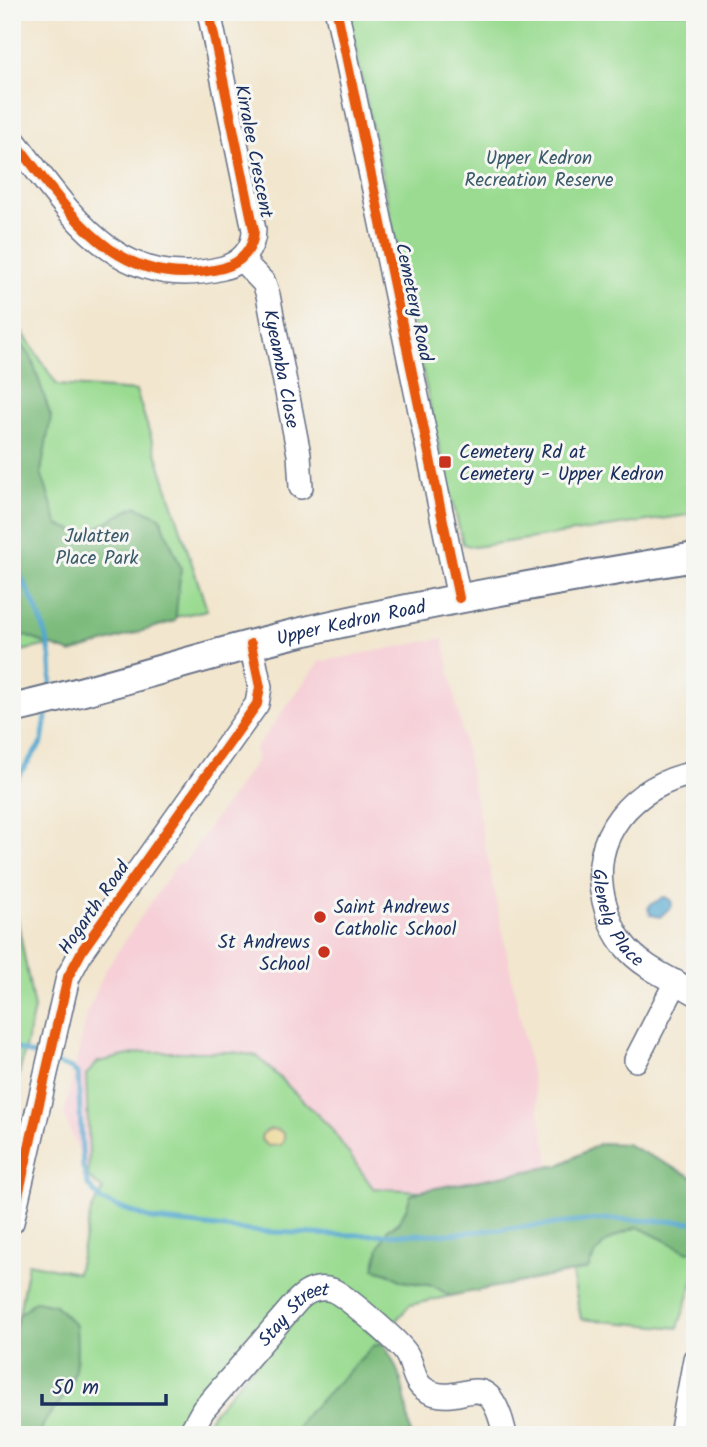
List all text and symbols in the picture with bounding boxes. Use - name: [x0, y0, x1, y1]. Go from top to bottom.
- street label: Kirralee Crescent: [225, 82, 281, 221]
- park label: Upper Kedron Recreation Reserve: [464, 144, 614, 196]
- street label: Cemetery Road: [386, 240, 440, 365]
- street label: Kyeamba Close: [254, 307, 307, 432]
- place label: Cemetery Rd at Cemetery - Upper Kedron: [459, 438, 664, 490]
- marker: Cemetery Rd at Cemetery - Upper Kedron: [437, 454, 453, 470]
- park label: Julatten Place Park: [56, 522, 139, 574]
- street label: Upper Kedron Road: [273, 593, 429, 655]
- street label: Hogarth Road: [51, 855, 138, 961]
- street label: Glenelg Place: [583, 869, 650, 976]
- place label: Saint Andrews Catholic School: [334, 893, 457, 945]
- marker: Saint Andrews Catholic School: [312, 909, 328, 925]
- place label: St Andrews School: [218, 928, 310, 980]
- marker: St Andrews School: [316, 944, 332, 960]
- street label: Stay Street: [251, 1275, 331, 1354]
- scale bar: [42, 1363, 166, 1407]
- text: 50 m: [52, 1372, 99, 1405]

